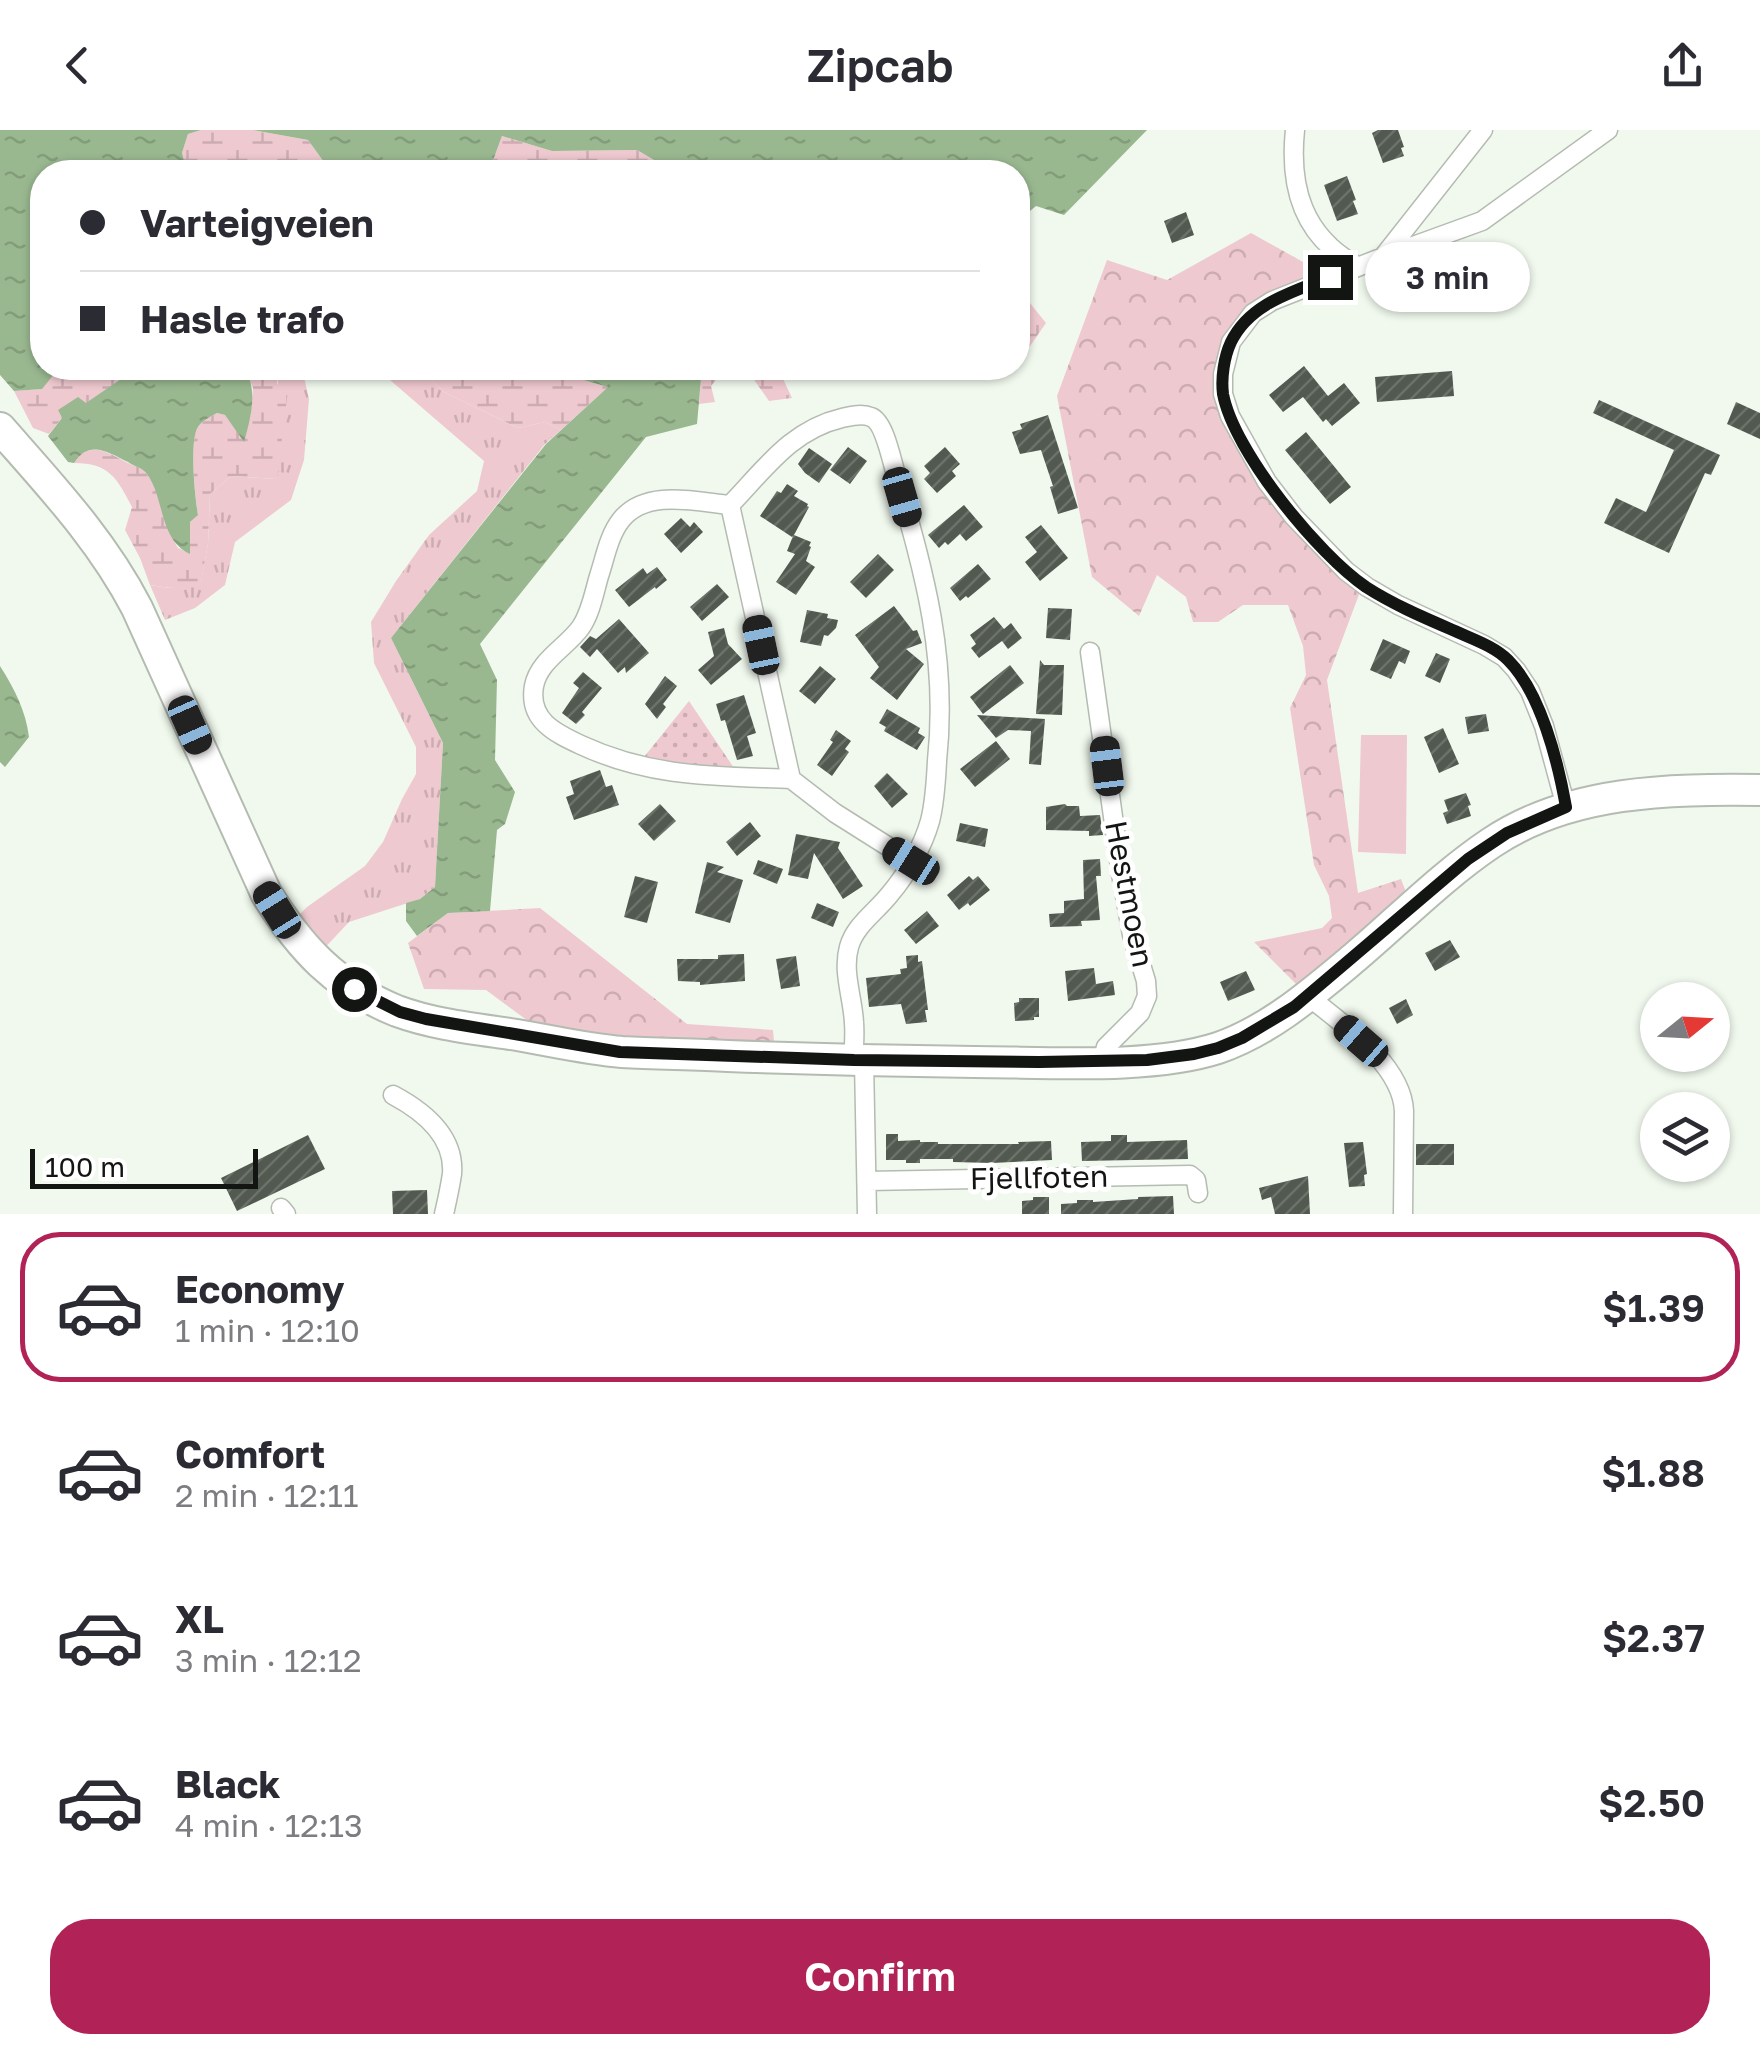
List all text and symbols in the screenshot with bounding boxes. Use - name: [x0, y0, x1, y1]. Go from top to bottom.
- icon: back: [50, 38, 105, 93]
- text: Zipcab: [807, 38, 953, 92]
- icon: share: [1655, 38, 1710, 93]
- text: Varteigveien: [140, 200, 374, 245]
- callout: 3 min: [1365, 242, 1530, 312]
- route end: [1308, 255, 1353, 300]
- text: 3 min: [1406, 258, 1489, 296]
- text: Hasle trafo: [140, 296, 345, 341]
- car: [879, 464, 925, 530]
- car: [740, 613, 782, 677]
- car: [164, 691, 216, 759]
- car: [1088, 734, 1126, 798]
- street label: Hestmoen: [1098, 817, 1162, 970]
- car: [878, 832, 944, 890]
- car: [248, 877, 306, 943]
- route start: [332, 967, 377, 1012]
- north arrow: [1640, 982, 1730, 1072]
- map controls: [1640, 982, 1730, 1182]
- car: [1329, 1010, 1393, 1072]
- button: layers: [1640, 1092, 1730, 1182]
- scale bar: [30, 1144, 258, 1188]
- text: 100 m: [45, 1150, 125, 1183]
- street label: Fjellfoten: [969, 1158, 1108, 1196]
- icon: car: [55, 1262, 145, 1352]
- text: Economy: [175, 1266, 344, 1311]
- text: $1.39: [1602, 1285, 1705, 1330]
- text: 1 min · 12:10: [175, 1311, 360, 1349]
- icon: car: [55, 1427, 145, 1517]
- text: Comfort: [175, 1431, 325, 1476]
- text: $1.88: [1601, 1450, 1705, 1495]
- text: 2 min · 12:11: [175, 1476, 358, 1514]
- icon: car: [55, 1592, 145, 1682]
- text: XL: [175, 1596, 224, 1641]
- text: $2.37: [1602, 1615, 1705, 1660]
- text: 3 min · 12:12: [175, 1641, 362, 1679]
- icon: car: [55, 1757, 145, 1847]
- text: Black: [175, 1761, 280, 1806]
- text: $2.50: [1598, 1780, 1705, 1825]
- text: 4 min · 12:13: [175, 1806, 363, 1844]
- button: Confirm: [50, 1919, 1710, 2034]

